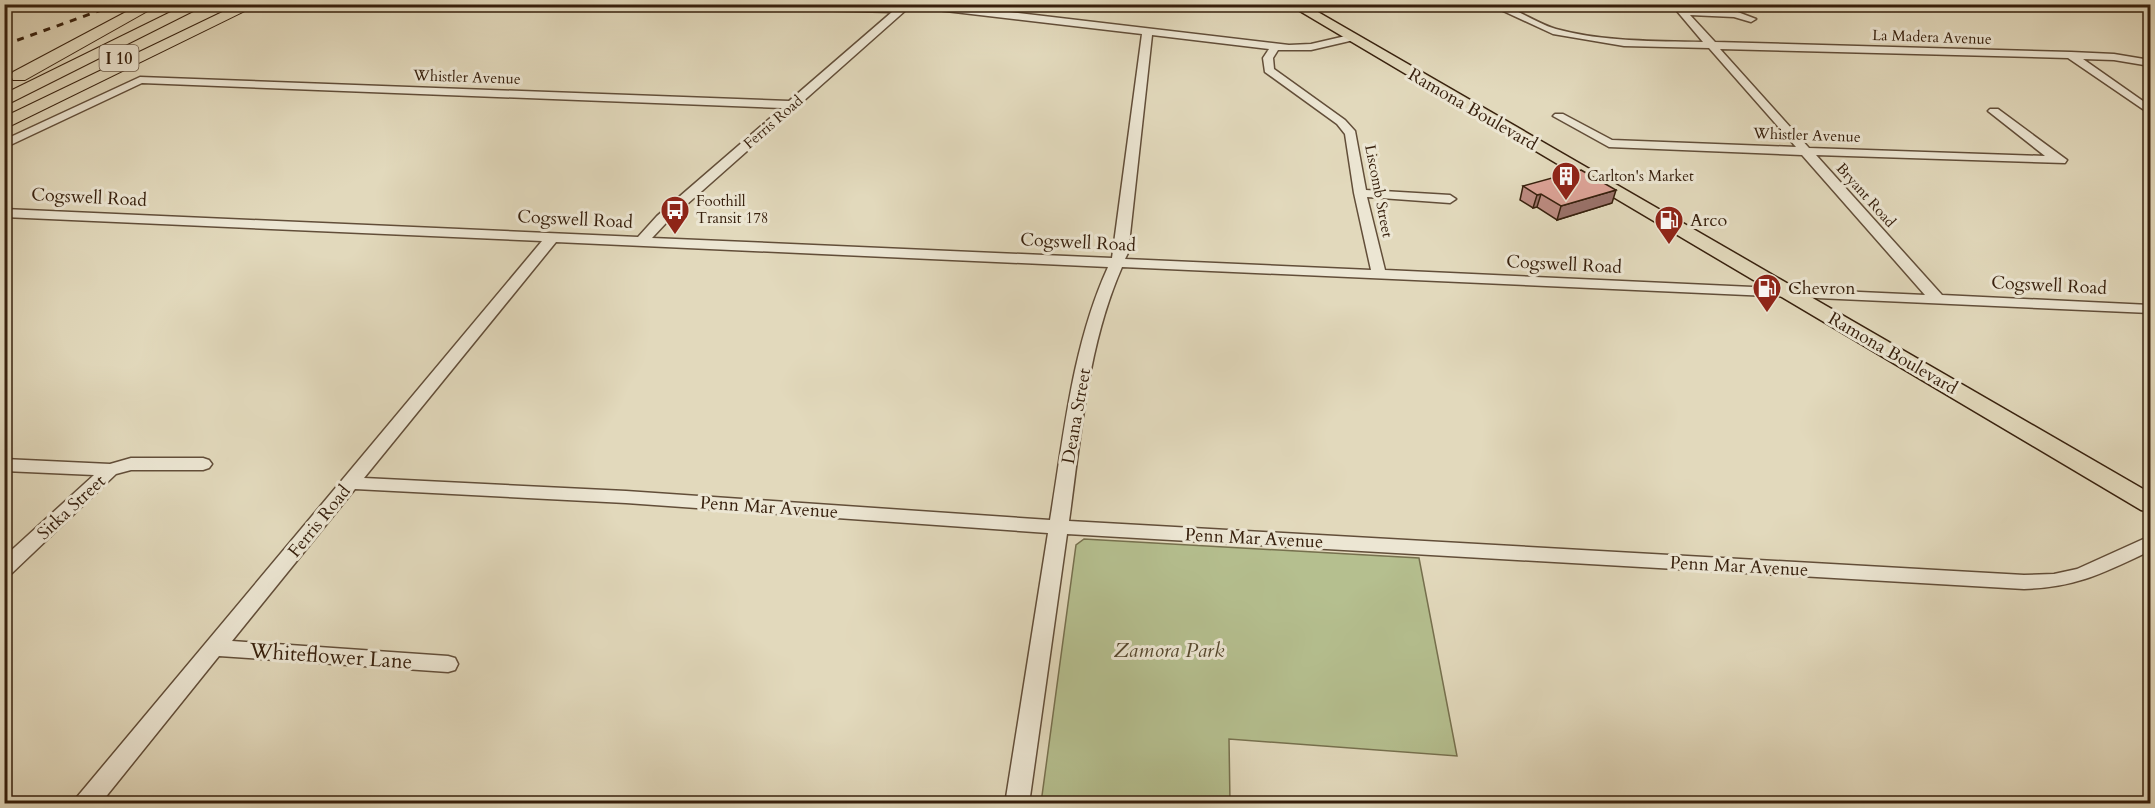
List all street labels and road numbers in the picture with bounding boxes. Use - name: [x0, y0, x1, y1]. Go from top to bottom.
- street label: La Madera Avenue: [1872, 25, 1992, 49]
- road number: I 10: [100, 45, 138, 71]
- street label: Ramona Boulevard: [1403, 62, 1542, 157]
- street label: Whistler Avenue: [412, 65, 521, 89]
- street label: Ferris Road: [739, 91, 807, 153]
- street label: Whistler Avenue: [1752, 123, 1861, 147]
- street label: Liscomb Street: [1360, 143, 1398, 239]
- street label: Bryant Road: [1832, 158, 1900, 232]
- street label: Cogswell Road: [31, 182, 148, 213]
- street label: Cogswell Road: [517, 204, 634, 235]
- street label: Cogswell Road: [1020, 227, 1137, 258]
- street label: Cogswell Road: [1506, 249, 1623, 280]
- street label: Cogswell Road: [1991, 270, 2108, 301]
- street label: Ramona Boulevard: [1823, 306, 1962, 401]
- street label: Deana Street: [1056, 366, 1097, 466]
- street label: Sitka Street: [32, 469, 111, 546]
- street label: Ferris Road: [282, 479, 357, 563]
- street label: Penn Mar Avenue: [699, 490, 839, 525]
- street label: Penn Mar Avenue: [1184, 522, 1324, 555]
- street label: Penn Mar Avenue: [1669, 550, 1809, 583]
- street label: Whiteflower Lane: [248, 636, 413, 677]

